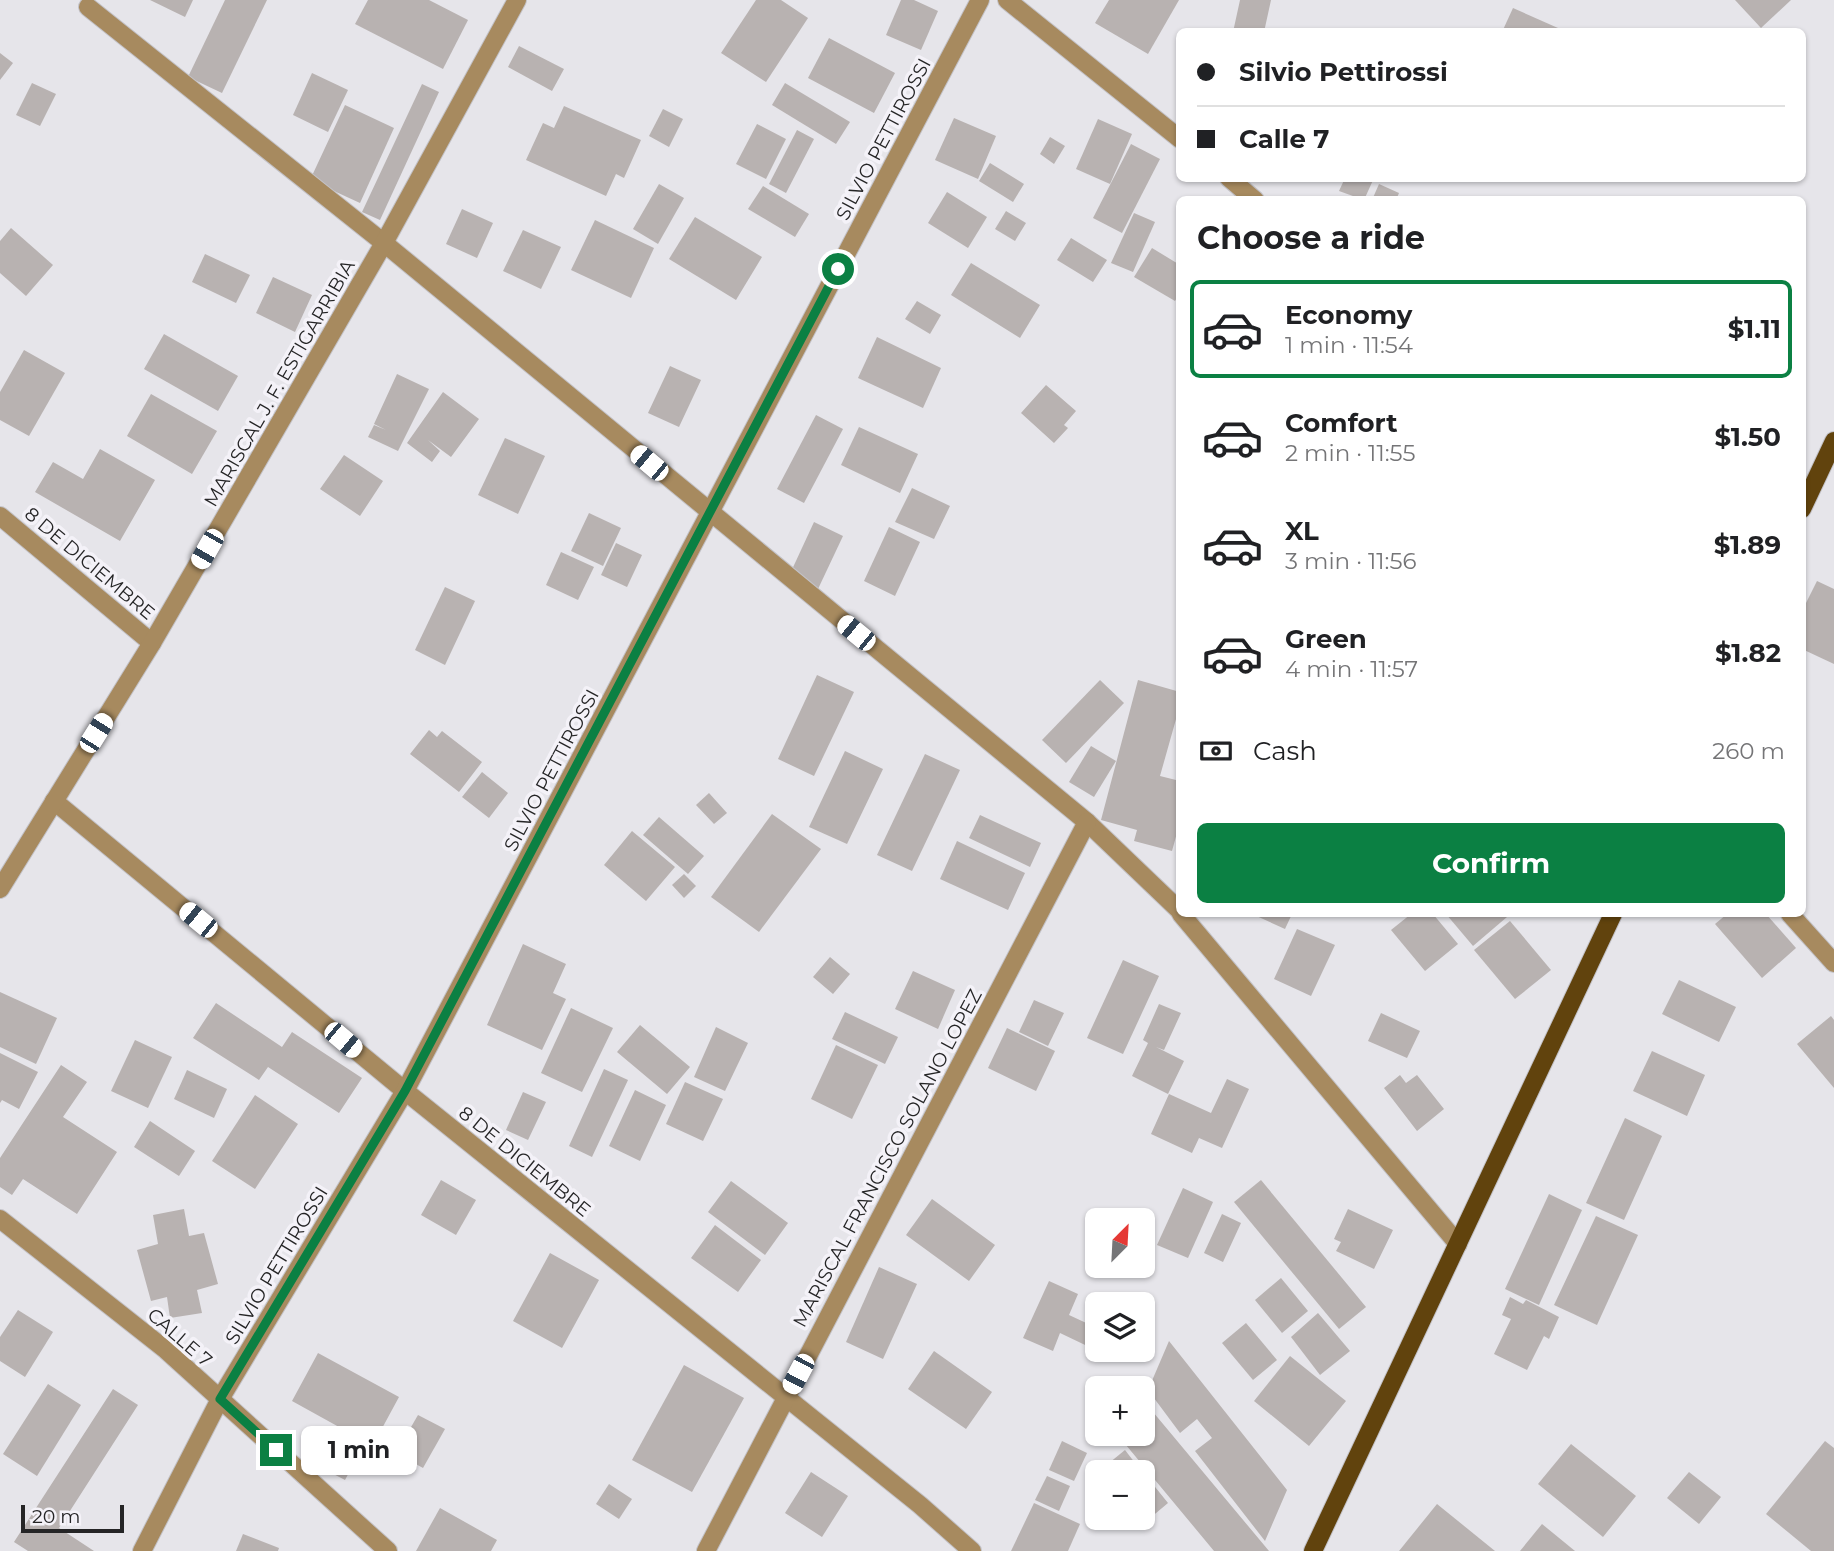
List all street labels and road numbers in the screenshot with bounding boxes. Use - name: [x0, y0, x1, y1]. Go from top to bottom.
- street label: SILVIO PETTIROSSI: [831, 54, 936, 224]
- street label: MARISCAL J. F. ESTIGARRIBIA: [199, 255, 360, 511]
- street label: 8 DE DICIEMBRE: [20, 502, 159, 625]
- street label: SILVIO PETTIROSSI: [499, 685, 604, 855]
- street label: MARISCAL FRANCISCO SOLANO LOPEZ: [788, 985, 987, 1331]
- street label: 8 DE DICIEMBRE: [454, 1101, 595, 1222]
- street label: SILVIO PETTIROSSI: [220, 1182, 333, 1348]
- street label: CALLE 7: [143, 1303, 217, 1372]

